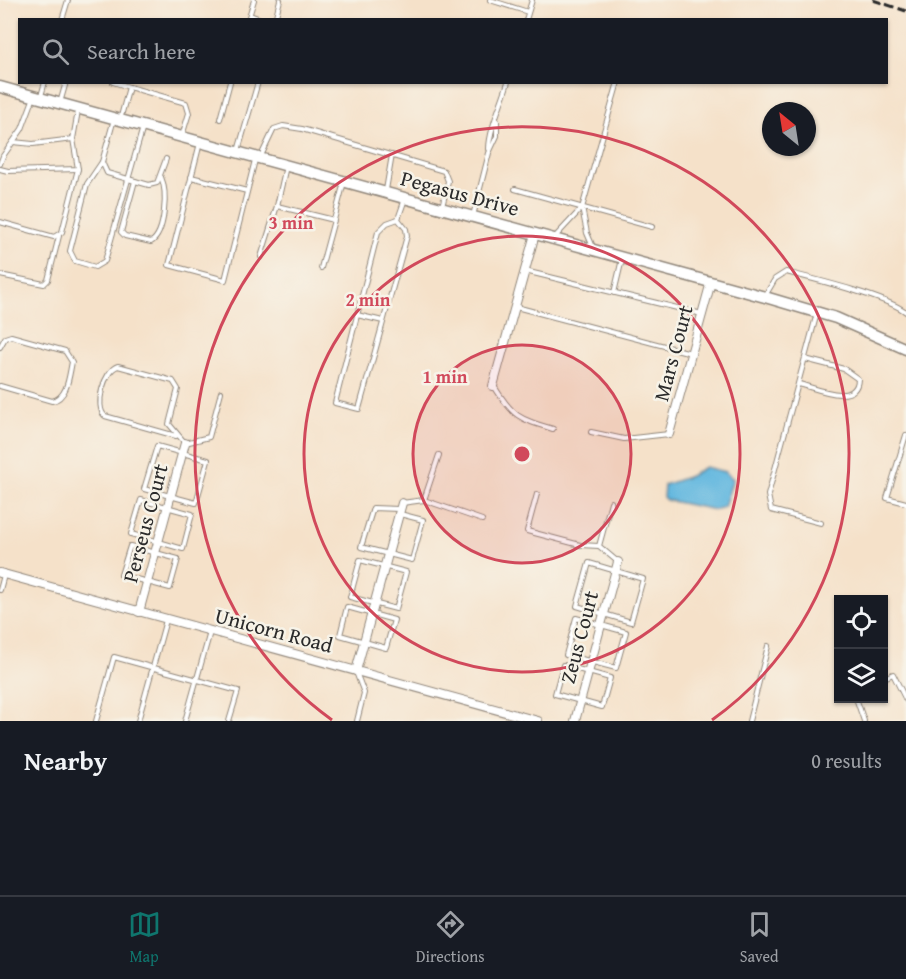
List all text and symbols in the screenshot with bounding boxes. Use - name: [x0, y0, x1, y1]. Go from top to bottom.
- search box: [18, 18, 888, 84]
- icon: search: [39, 35, 72, 68]
- text: Search here: [87, 35, 196, 67]
- north arrow: [762, 102, 816, 156]
- street label: Pegasus Drive: [397, 162, 523, 224]
- text: 3 min: [269, 209, 314, 236]
- text: 2 min: [346, 286, 391, 313]
- street label: Mars Court: [645, 301, 701, 405]
- text: 1 min: [423, 363, 468, 390]
- centre of rings: [512, 444, 532, 464]
- street label: Perseus Court: [114, 460, 176, 586]
- street label: Zeus Court: [552, 587, 606, 687]
- map controls: [834, 595, 888, 703]
- button: locate: [834, 595, 888, 649]
- street label: Unicorn Road: [212, 599, 337, 661]
- button: layers: [834, 649, 888, 703]
- text: Nearby: [24, 741, 107, 780]
- text: 0 results: [811, 746, 882, 775]
- tab: Map: [128, 908, 161, 968]
- tab: Directions: [416, 908, 485, 968]
- tab: Saved: [740, 908, 778, 968]

